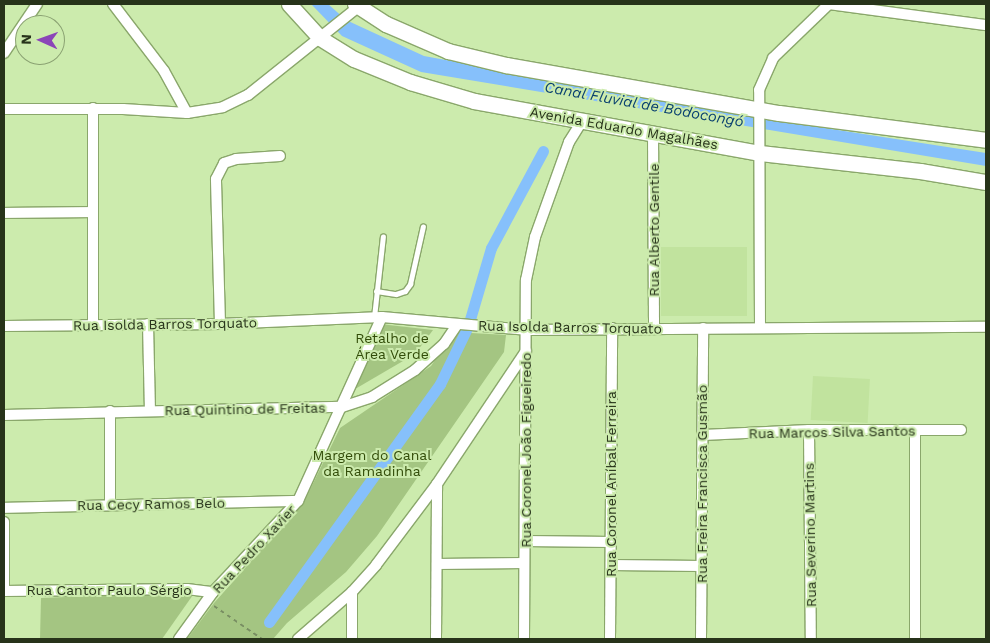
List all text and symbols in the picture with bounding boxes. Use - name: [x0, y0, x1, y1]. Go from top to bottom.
- north arrow: [15, 15, 65, 65]
- text: N: [18, 34, 34, 45]
- water label: Canal Fluvial de Bodocongó: [542, 79, 746, 131]
- street label: Avenida Eduardo Magalhães: [529, 103, 719, 153]
- street label: Rua Alberto Gentile: [646, 163, 662, 297]
- street label: Rua Isolda Barros Torquato: [72, 314, 258, 334]
- street label: Rua Isolda Barros Torquato: [477, 317, 663, 337]
- park label: Retalho de Área Verde: [355, 330, 429, 362]
- street label: Rua Coronel João Figueiredo: [518, 352, 534, 548]
- street label: Rua Freira Francisca Gusmão: [694, 384, 710, 584]
- street label: Rua Coronel Aníbal Ferreira: [603, 390, 619, 578]
- street label: Rua Quintino de Freitas: [164, 399, 326, 419]
- street label: Rua Marcos Silva Santos: [748, 422, 916, 442]
- park label: Margem do Canal da Ramadinha: [312, 447, 432, 480]
- street label: Rua Severino Martins: [800, 463, 820, 607]
- street label: Rua Cecy Ramos Belo: [76, 494, 226, 514]
- street label: Rua Pedro Xavier: [209, 501, 299, 597]
- street label: Rua Cantor Paulo Sérgio: [26, 582, 192, 598]

